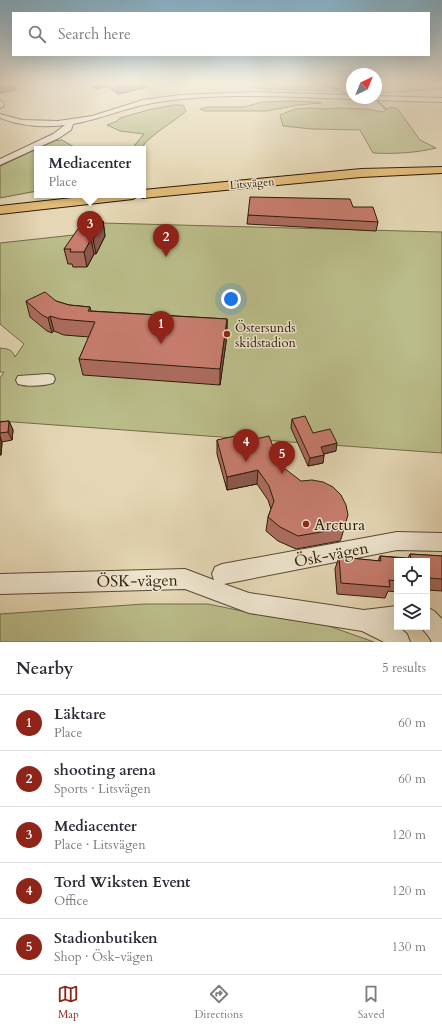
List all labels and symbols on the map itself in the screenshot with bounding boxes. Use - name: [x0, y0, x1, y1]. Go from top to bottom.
- north arrow: [346, 68, 382, 104]
- street label: Litsvägen: [229, 174, 276, 193]
- pin: 3: [77, 211, 103, 244]
- pin: 2: [153, 224, 179, 257]
- your location: [221, 289, 241, 309]
- pin: 1: [148, 311, 174, 344]
- place label: Östersunds skidstadion: [235, 319, 297, 352]
- marker: Östersunds skidstadion: [222, 329, 232, 339]
- pin: 4: [233, 429, 259, 462]
- pin: 5: [269, 441, 295, 474]
- place label: Arctura: [314, 514, 365, 536]
- marker: Arctura: [301, 519, 311, 529]
- street label: Ösk-vägen: [292, 537, 370, 573]
- street label: ÖSK-vägen: [96, 569, 178, 593]

